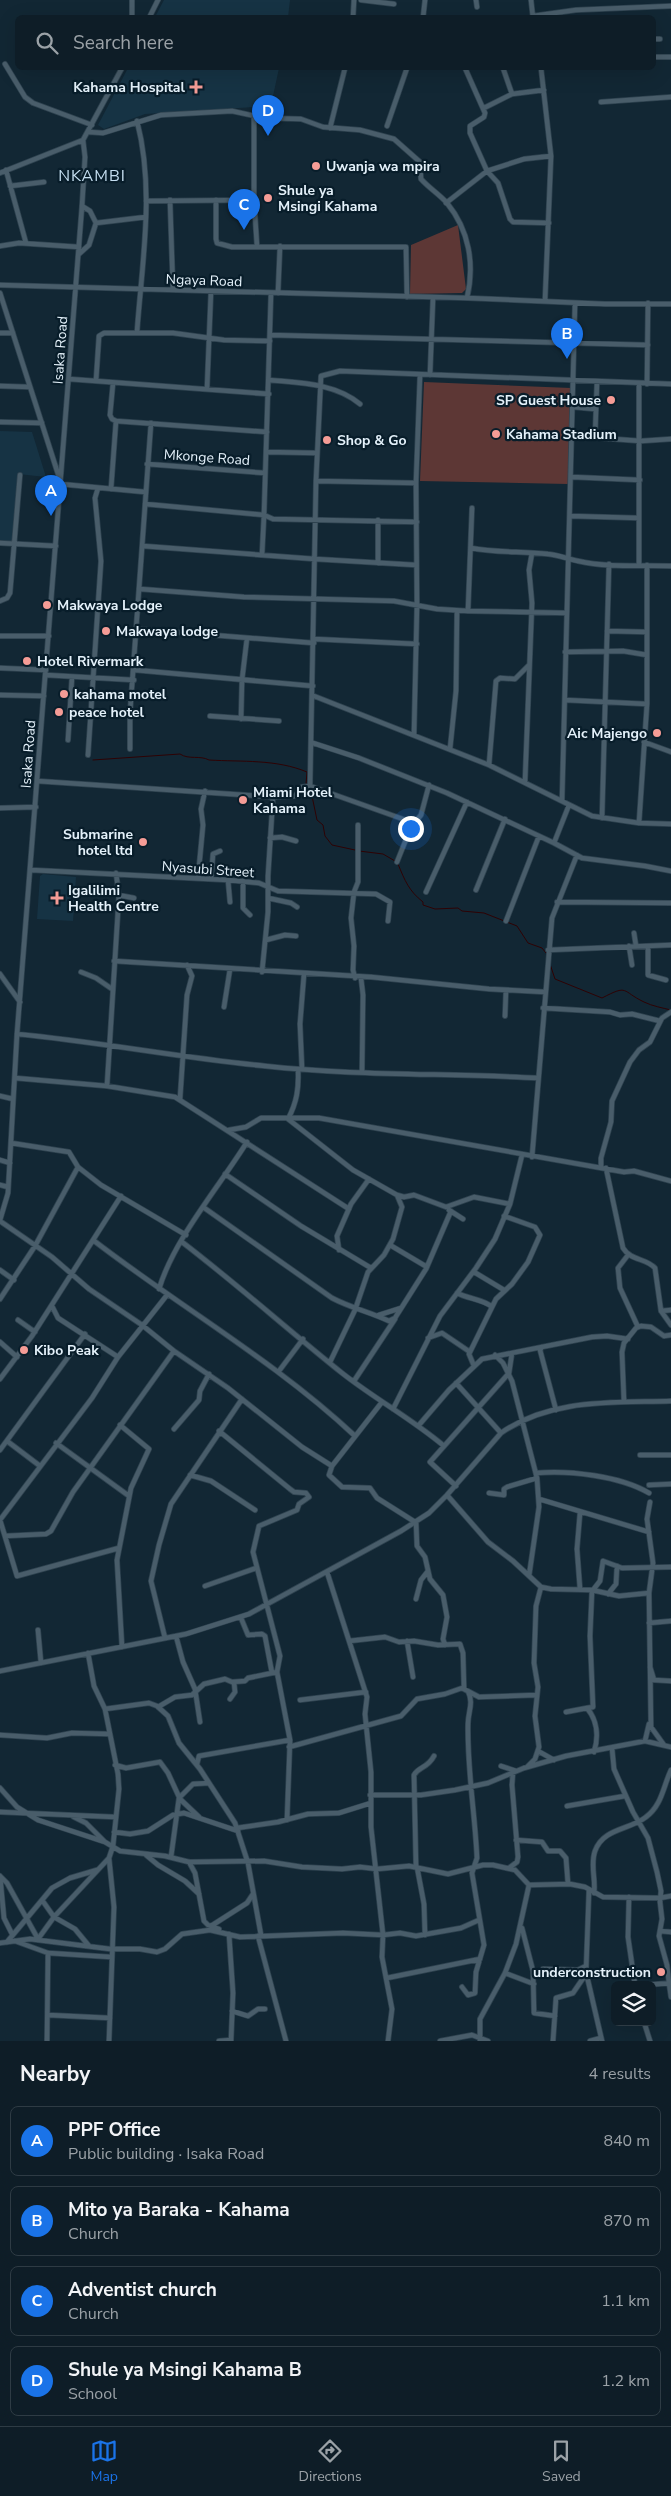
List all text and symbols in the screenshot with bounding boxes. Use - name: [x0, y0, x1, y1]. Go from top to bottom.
- search box: [15, 15, 656, 70]
- icon: search: [33, 29, 61, 57]
- text: Search here: [73, 30, 174, 56]
- place label: Kahama Hospital: [73, 78, 186, 97]
- marker: Kahama Hospital: [189, 80, 203, 94]
- pin: D: [252, 95, 284, 136]
- place label: Uwanja wa mpira: [326, 157, 440, 176]
- marker: Uwanja wa mpira: [310, 160, 322, 172]
- district label: NKAMBI: [58, 165, 126, 187]
- place label: Shule ya Msingi Kahama: [278, 181, 377, 216]
- pin: C: [228, 189, 260, 230]
- marker: Shule ya Msingi Kahama: [262, 192, 274, 204]
- street label: Ngaya Road: [165, 270, 243, 291]
- street label: Isaka Road: [49, 315, 72, 385]
- pin: B: [551, 318, 583, 359]
- place label: SP Guest House: [496, 391, 601, 410]
- marker: SP Guest House: [605, 394, 617, 406]
- place label: Kahama Stadium: [506, 425, 617, 444]
- marker: Kahama Stadium: [490, 428, 502, 440]
- place label: Shop & Go: [337, 431, 407, 450]
- marker: Shop & Go: [321, 434, 333, 446]
- street label: Mkonge Road: [163, 445, 251, 470]
- pin: A: [35, 475, 67, 516]
- place label: Makwaya Lodge: [57, 596, 163, 615]
- marker: Makwaya Lodge: [41, 599, 53, 611]
- place label: Makwaya lodge: [116, 622, 218, 641]
- marker: Makwaya lodge: [100, 625, 112, 637]
- place label: Hotel Rivermark: [37, 652, 144, 671]
- marker: Hotel Rivermark: [21, 655, 33, 667]
- place label: kahama motel: [74, 685, 167, 704]
- marker: kahama motel: [58, 688, 70, 700]
- place label: peace hotel: [69, 703, 145, 722]
- marker: peace hotel: [53, 706, 65, 718]
- street label: Isaka Road: [17, 719, 40, 789]
- place label: Aic Majengo: [567, 724, 647, 743]
- marker: Aic Majengo: [651, 727, 663, 739]
- place label: Miami Hotel Kahama: [253, 783, 333, 818]
- marker: Miami Hotel Kahama: [237, 794, 249, 806]
- your location: [398, 816, 424, 842]
- place label: Submarine hotel ltd: [63, 825, 133, 860]
- marker: Submarine hotel ltd: [137, 836, 149, 848]
- street label: Nyasubi Street: [161, 857, 255, 882]
- place label: Igalilimi Health Centre: [68, 881, 159, 916]
- marker: Igalilimi Health Centre: [50, 891, 64, 905]
- place label: Kibo Peak: [34, 1341, 99, 1360]
- marker: Kibo Peak: [18, 1344, 30, 1356]
- place label: underconstruction: [533, 1963, 651, 1982]
- marker: underconstruction: [655, 1966, 667, 1978]
- map controls: [611, 1981, 656, 2026]
- button: layers: [611, 1981, 656, 2026]
- text: Nearby: [20, 2060, 90, 2088]
- text: 4 results: [589, 2063, 651, 2085]
- text: PPF Office: [68, 2117, 161, 2143]
- text: A: [31, 2130, 43, 2152]
- text: 840 m: [603, 2130, 650, 2152]
- text: Public building · Isaka Road: [68, 2143, 264, 2165]
- text: Mito ya Baraka - Kahama: [68, 2197, 290, 2223]
- text: B: [31, 2210, 43, 2232]
- text: 870 m: [603, 2210, 650, 2232]
- text: Church: [68, 2223, 119, 2245]
- text: Adventist church: [68, 2277, 217, 2303]
- text: C: [32, 2290, 42, 2312]
- text: 1.1 km: [601, 2290, 650, 2312]
- text: Church: [68, 2303, 119, 2325]
- text: Shule ya Msingi Kahama B: [68, 2357, 302, 2383]
- text: D: [31, 2370, 43, 2392]
- text: 1.2 km: [601, 2370, 650, 2392]
- text: School: [68, 2383, 117, 2405]
- tab: Map: [90, 2437, 118, 2486]
- tab: Directions: [299, 2437, 362, 2486]
- tab: Saved: [542, 2437, 581, 2486]

